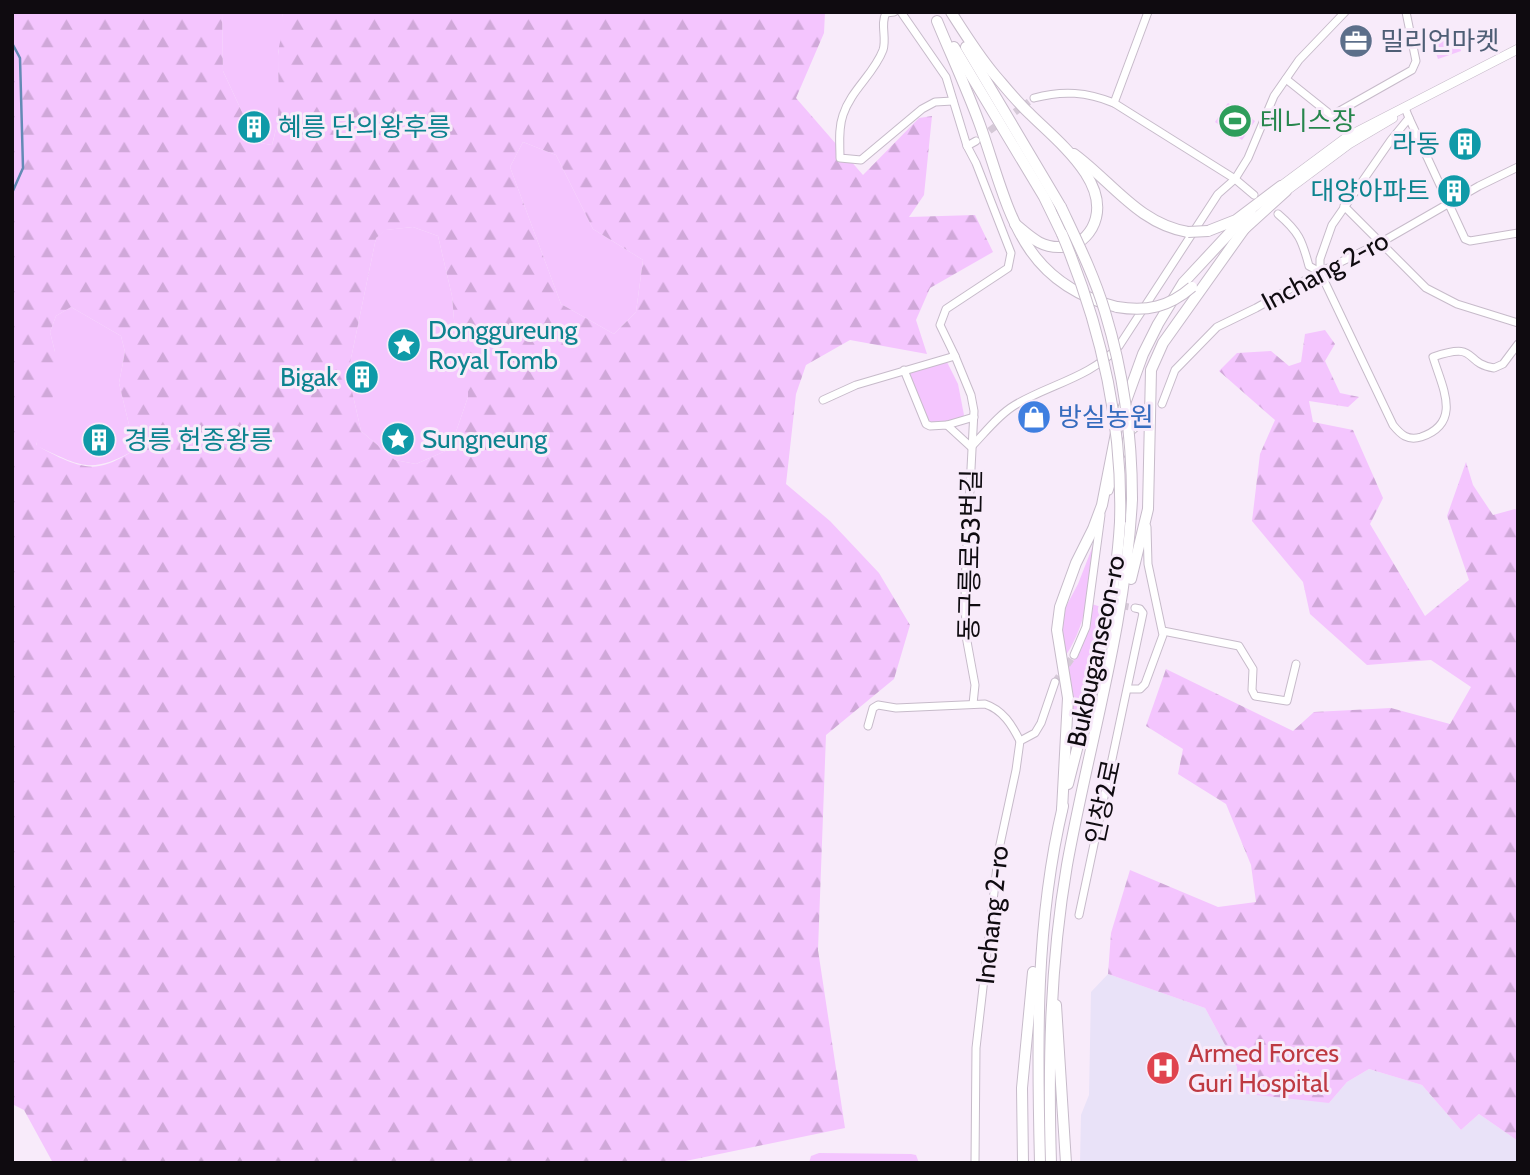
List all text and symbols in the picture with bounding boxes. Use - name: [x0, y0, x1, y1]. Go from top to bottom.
- office icon: 밀리언마켓: [1337, 22, 1375, 60]
- place label: 밀리언마켓: [1380, 25, 1500, 57]
- sports icon: 테니스장: [1216, 102, 1254, 140]
- place label: 테니스장: [1260, 105, 1356, 137]
- building icon: 혜릉 단의왕후릉: [235, 108, 273, 146]
- place label: 혜릉 단의왕후릉: [278, 111, 451, 143]
- building icon: 라동: [1446, 125, 1484, 163]
- place label: 라동: [1392, 128, 1440, 160]
- building icon: 대양아파트: [1435, 172, 1473, 210]
- place label: 대양아파트: [1310, 175, 1430, 207]
- street label: Inchang 2-ro: [1256, 224, 1394, 318]
- place label: Donggureung Royal Tomb: [428, 314, 578, 376]
- place icon: Donggureung Royal Tomb: [385, 326, 423, 364]
- building icon: Bigak: [343, 358, 381, 396]
- place label: Bigak: [280, 361, 338, 393]
- shop icon: 방실농원: [1015, 398, 1053, 436]
- place label: 방실농원: [1058, 401, 1154, 433]
- place icon: Sungneung: [379, 420, 417, 458]
- building icon: 경릉 헌종왕릉: [80, 421, 118, 459]
- place label: Sungneung: [422, 423, 548, 455]
- place label: 경릉 헌종왕릉: [124, 424, 273, 456]
- street label: 동구릉로53번길: [953, 469, 987, 641]
- street label: Bukbuganseon-ro: [1060, 552, 1132, 750]
- street label: 인창2로: [1078, 757, 1128, 847]
- street label: Inchang 2-ro: [969, 844, 1015, 986]
- place label: Armed Forces Guri Hospital: [1188, 1037, 1339, 1099]
- hospital icon: Armed Forces Guri Hospital: [1144, 1049, 1182, 1087]

